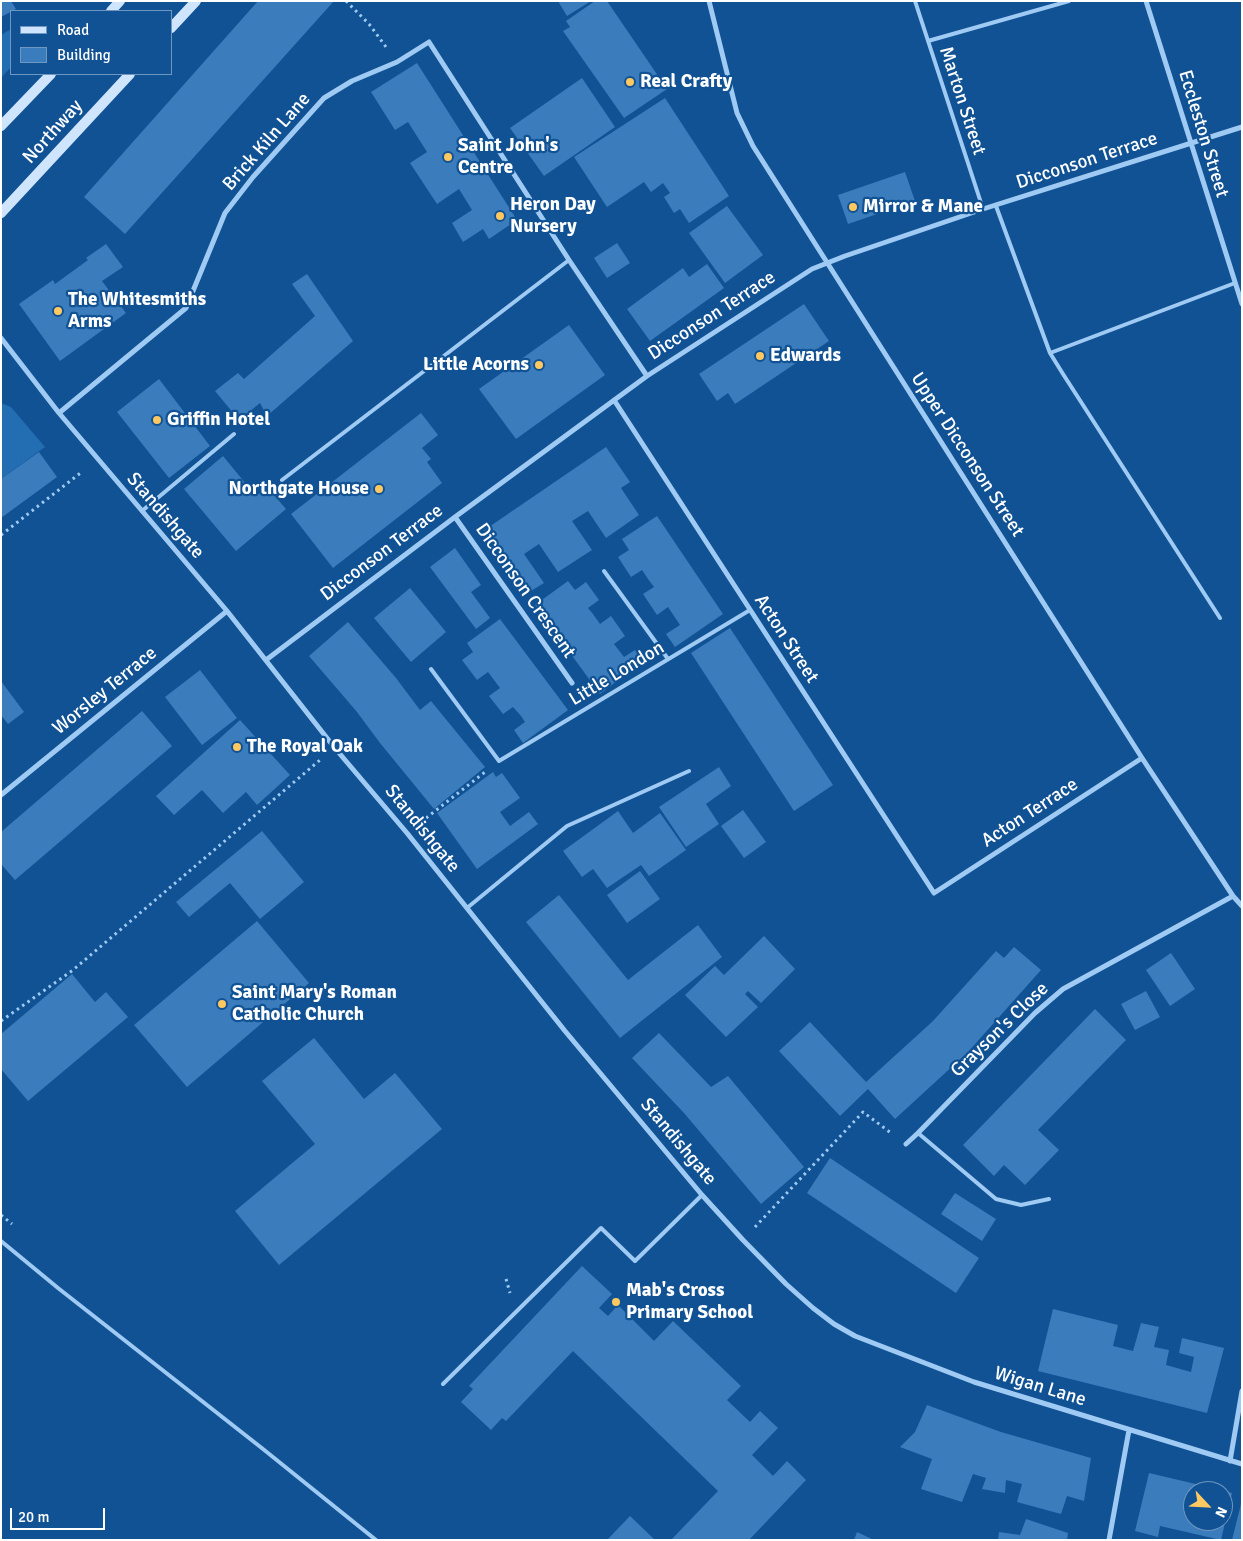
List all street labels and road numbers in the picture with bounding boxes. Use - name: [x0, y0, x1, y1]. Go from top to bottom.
- street label: Marton Street: [934, 44, 990, 158]
- street label: Eccleston Street: [1173, 68, 1233, 200]
- street label: Brick Kiln Lane: [218, 88, 316, 196]
- street label: Northway: [18, 95, 88, 169]
- street label: Dicconson Terrace: [1013, 127, 1161, 195]
- street label: Dicconson Terrace: [644, 266, 780, 366]
- street label: Upper Dicconson Street: [905, 369, 1029, 541]
- street label: Standishgate: [121, 468, 209, 564]
- street label: Dicconson Terrace: [316, 500, 448, 606]
- street label: Dicconson Crescent: [470, 519, 580, 663]
- street label: Acton Street: [749, 591, 823, 687]
- street label: Little London: [565, 637, 669, 711]
- street label: Worsley Terrace: [48, 642, 162, 740]
- street label: Acton Terrace: [978, 773, 1082, 853]
- street label: Standishgate: [380, 780, 464, 878]
- street label: Grayson's Close: [946, 978, 1054, 1082]
- street label: Standishgate: [635, 1094, 721, 1190]
- street label: Wigan Lane: [991, 1362, 1089, 1412]

